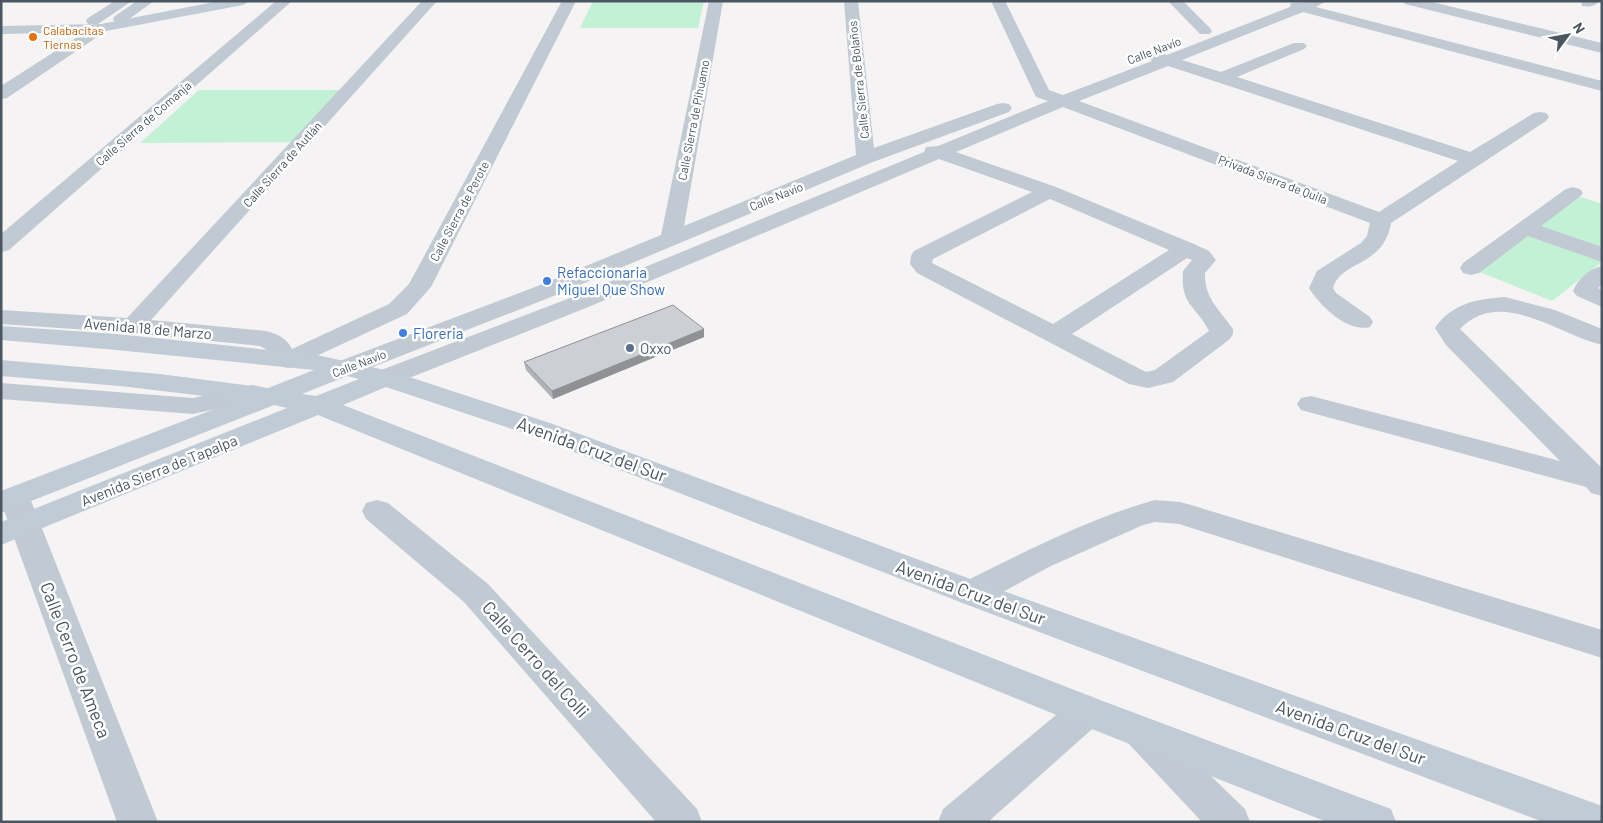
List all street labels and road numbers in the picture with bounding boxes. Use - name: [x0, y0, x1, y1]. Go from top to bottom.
- street label: Calle Sierra de Bolaños: [845, 20, 871, 140]
- street label: Calle Navío: [1125, 33, 1183, 67]
- street label: Calle Sierra de Pihuamo: [674, 59, 712, 181]
- street label: Calle Sierra de Comanja: [92, 78, 194, 168]
- street label: Calle Sierra de Autlán: [240, 118, 324, 210]
- street label: Privada Sierra de Quila: [1216, 152, 1330, 206]
- street label: Calle Sierra de Perote: [427, 159, 491, 263]
- street label: Calle Navío: [747, 179, 805, 213]
- street label: Avenida 18 de Marzo: [83, 313, 213, 343]
- street label: Calle Navío: [330, 346, 388, 380]
- street label: Avenida Cruz del Sur: [514, 412, 670, 486]
- street label: Avenida Sierra de Tapalpa: [78, 430, 240, 510]
- street label: Avenida Cruz del Sur: [893, 555, 1049, 629]
- street label: Calle Cerro de Ameca: [36, 579, 116, 741]
- street label: Calle Cerro del Colli: [478, 596, 594, 722]
- street label: Avenida Cruz del Sur: [1273, 695, 1429, 769]

